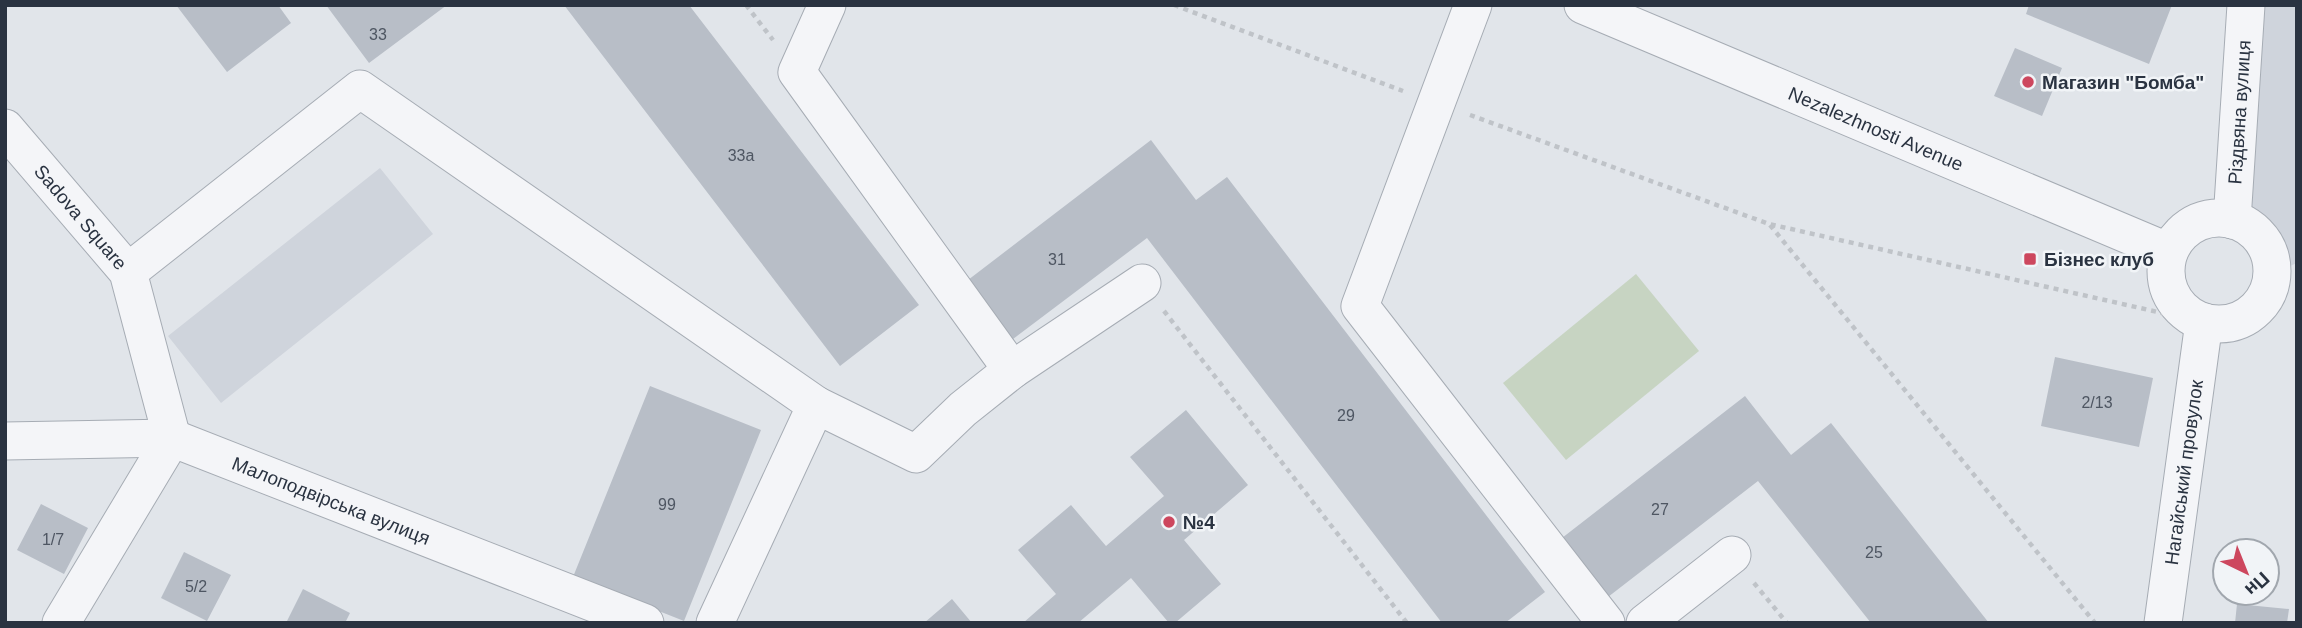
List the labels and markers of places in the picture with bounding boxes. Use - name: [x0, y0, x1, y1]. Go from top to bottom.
- place label: Магазин "Бомба": [2042, 72, 2204, 93]
- marker: Магазин "Бомба": [2020, 74, 2036, 90]
- place label: Бізнес клуб: [2044, 249, 2154, 270]
- marker: Бізнес клуб: [2022, 251, 2038, 267]
- place label: №4: [1183, 512, 1215, 533]
- marker: №4: [1161, 514, 1177, 530]

